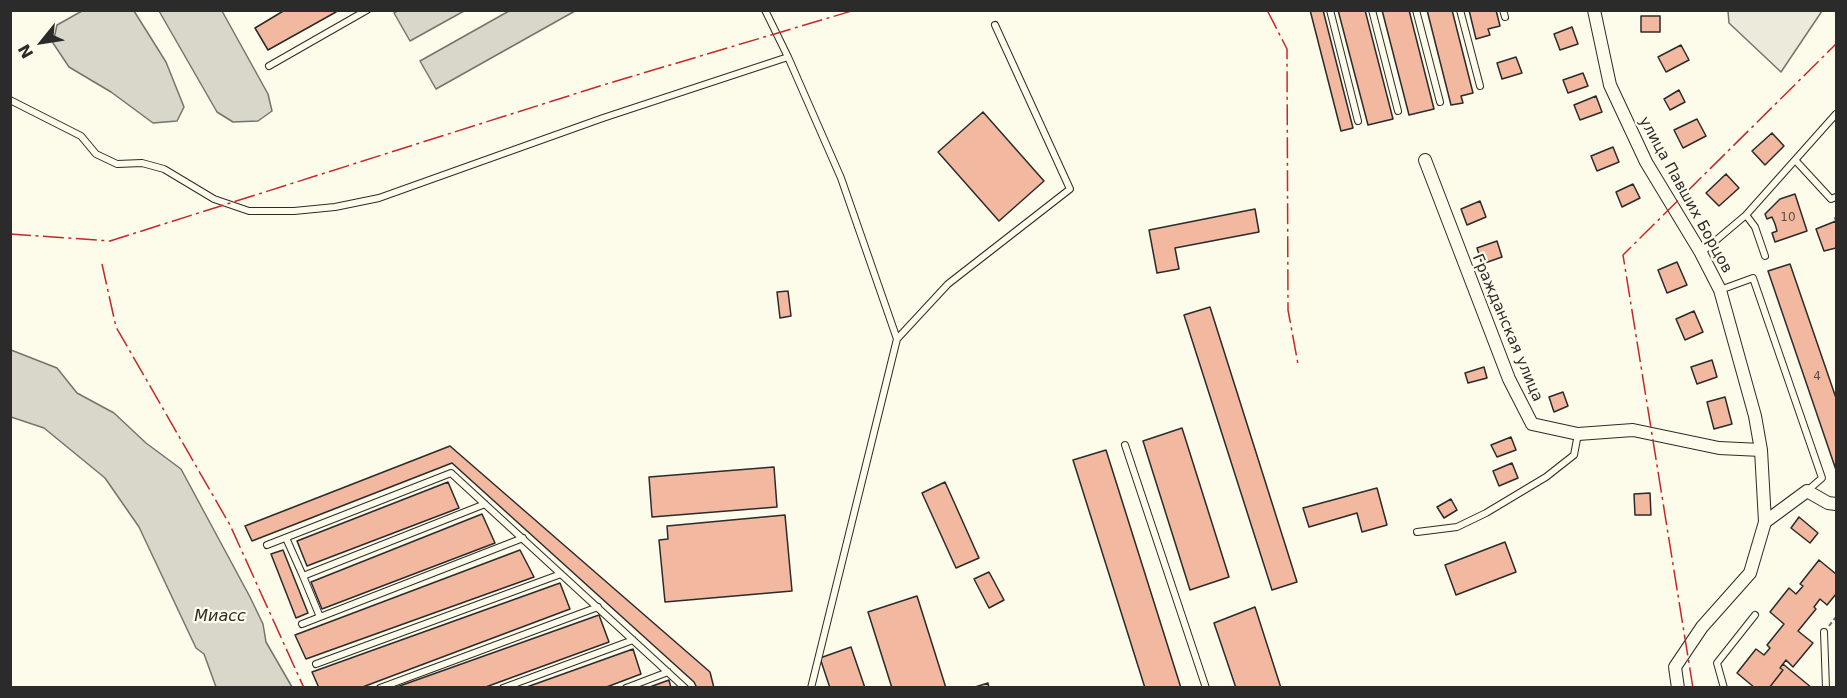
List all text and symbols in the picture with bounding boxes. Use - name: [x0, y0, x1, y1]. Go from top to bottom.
- north arrow: [12, 12, 72, 72]
- text: N: [14, 41, 38, 62]
- street label: улица Павших Борцов: [1634, 114, 1736, 276]
- house number: 10: [1780, 211, 1796, 225]
- street label: Гражданская улица: [1468, 251, 1546, 405]
- house number: 4: [1813, 370, 1821, 384]
- water label: Миасс: [194, 607, 246, 627]

